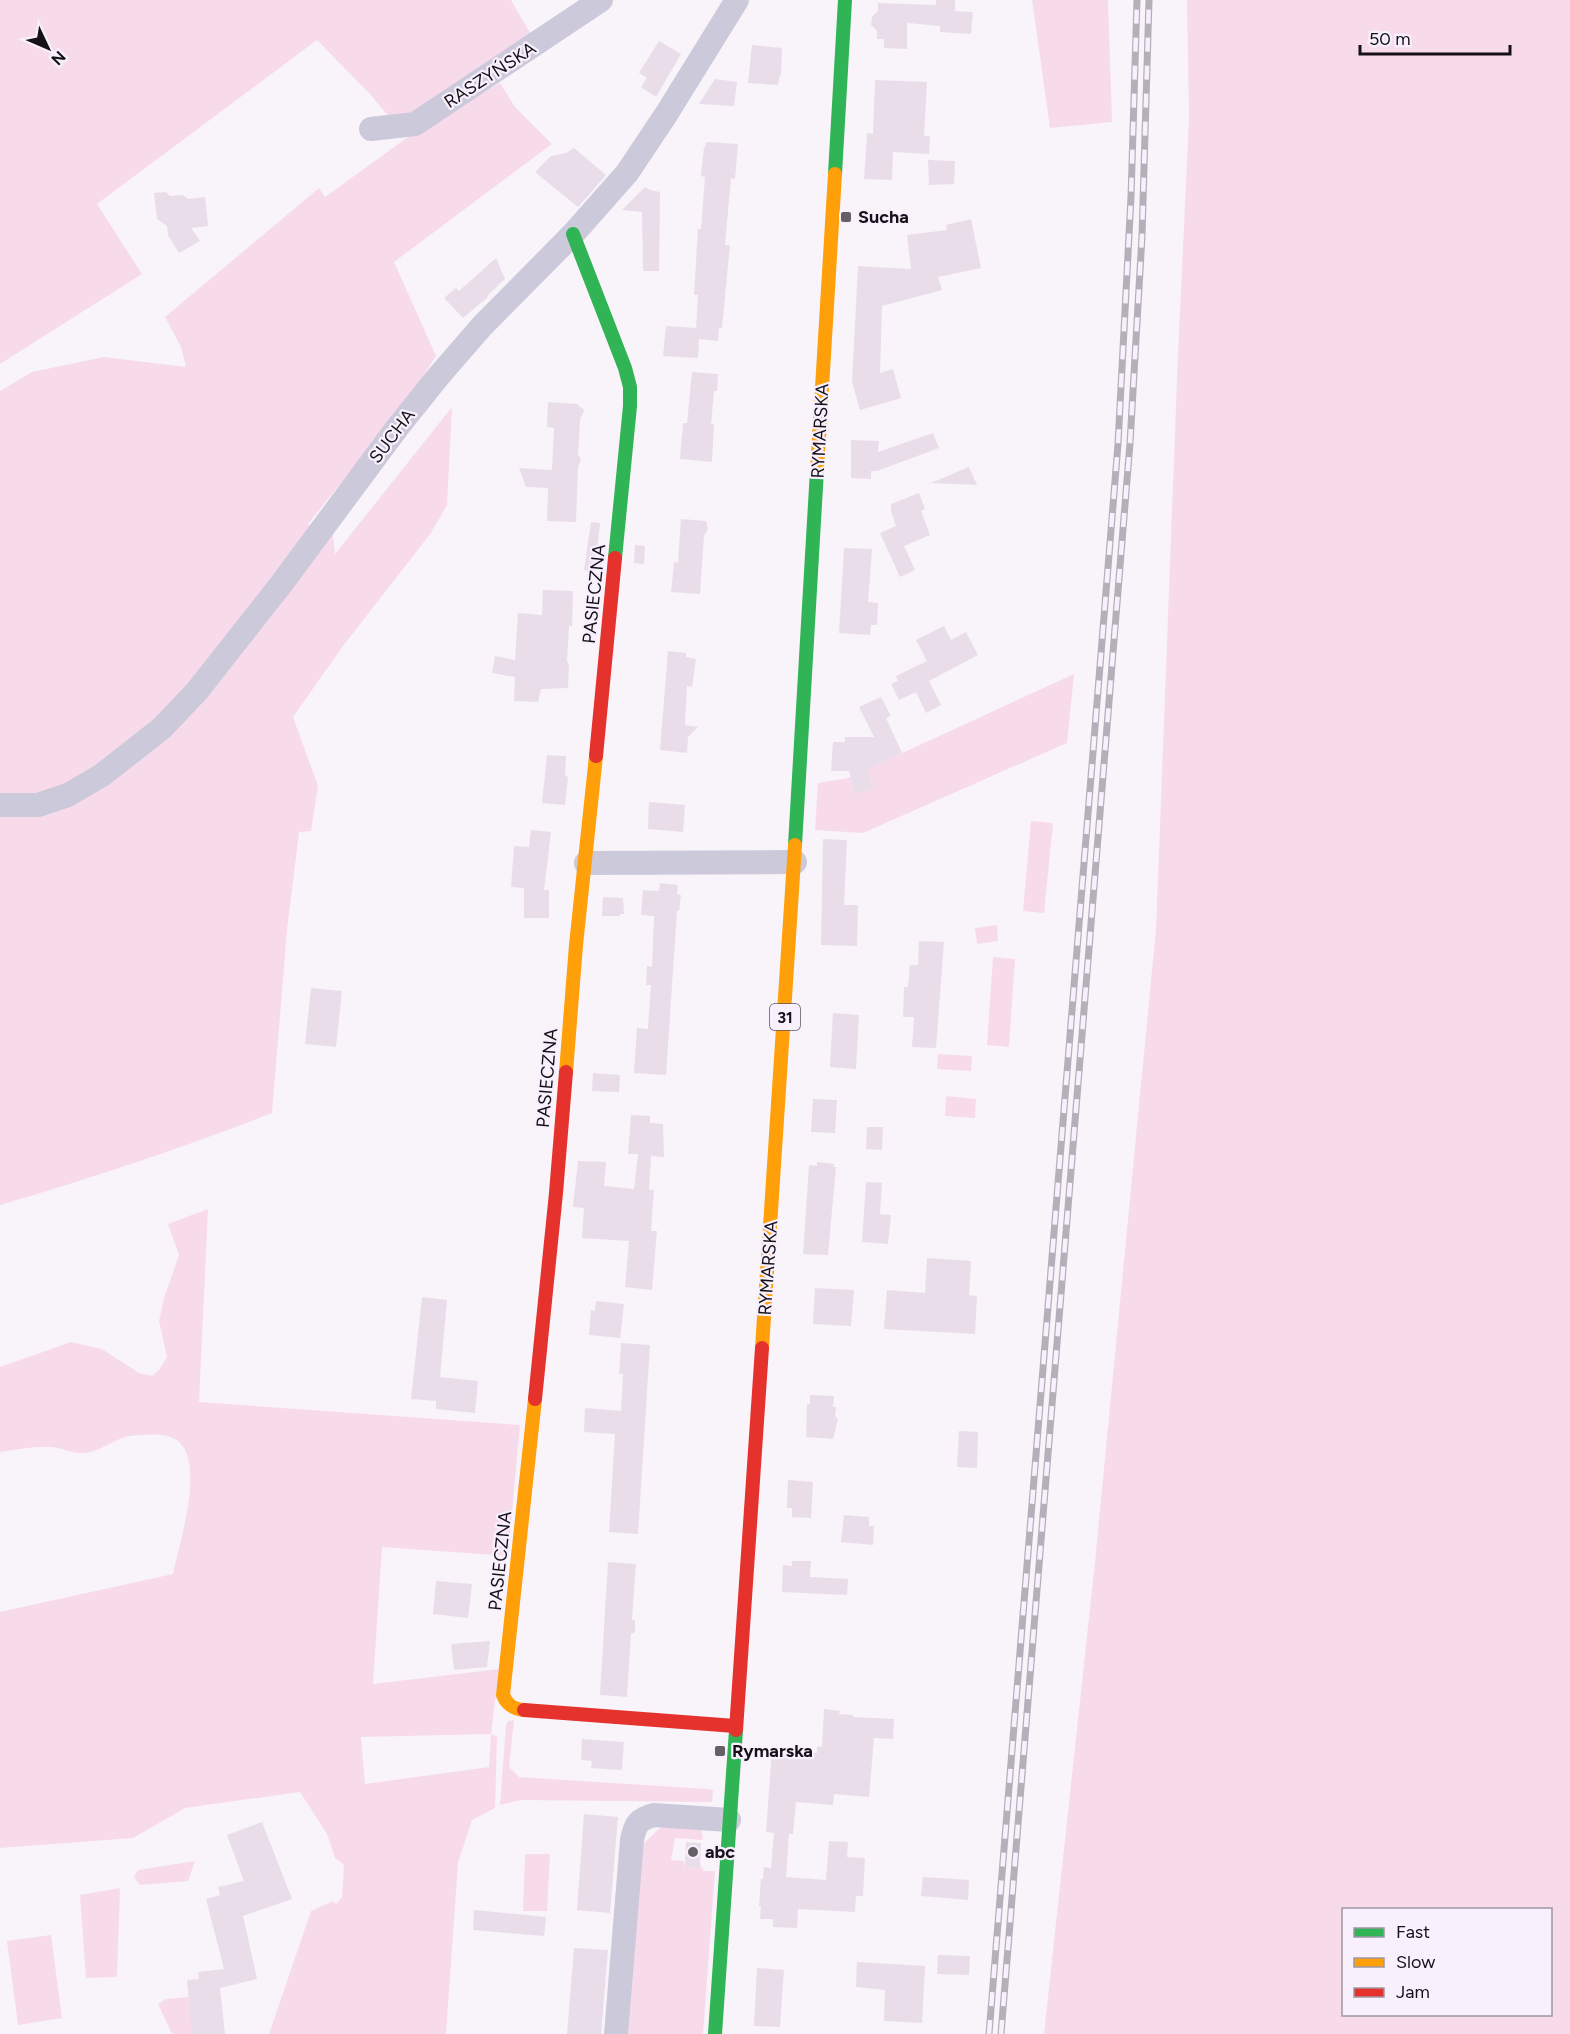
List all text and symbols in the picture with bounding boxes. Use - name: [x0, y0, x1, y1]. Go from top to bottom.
- north arrow: [18, 18, 78, 78]
- scale bar: [1360, 18, 1510, 56]
- text: 50 m: [1369, 28, 1411, 50]
- street label: RASZYŃSKA: [440, 37, 540, 113]
- text: N: [47, 47, 70, 69]
- place label: Sucha: [858, 206, 909, 228]
- marker: Sucha: [839, 210, 853, 224]
- street label: RYMARSKA: [807, 383, 833, 479]
- street label: SUCHA: [364, 404, 420, 468]
- street label: PASIECZNA: [578, 543, 610, 645]
- road number: 31: [770, 1004, 800, 1030]
- street label: PASIECZNA: [532, 1027, 562, 1129]
- street label: RYMARSKA: [754, 1220, 782, 1316]
- street label: PASIECZNA: [484, 1510, 516, 1612]
- place label: Rymarska: [732, 1740, 813, 1762]
- marker: Rymarska: [713, 1744, 727, 1758]
- place label: abc: [705, 1841, 735, 1863]
- marker: abc: [686, 1845, 700, 1859]
- legend: [1342, 1908, 1552, 2016]
- text: Fast: [1396, 1921, 1430, 1943]
- text: Slow: [1396, 1951, 1435, 1973]
- text: Jam: [1396, 1981, 1430, 2003]

